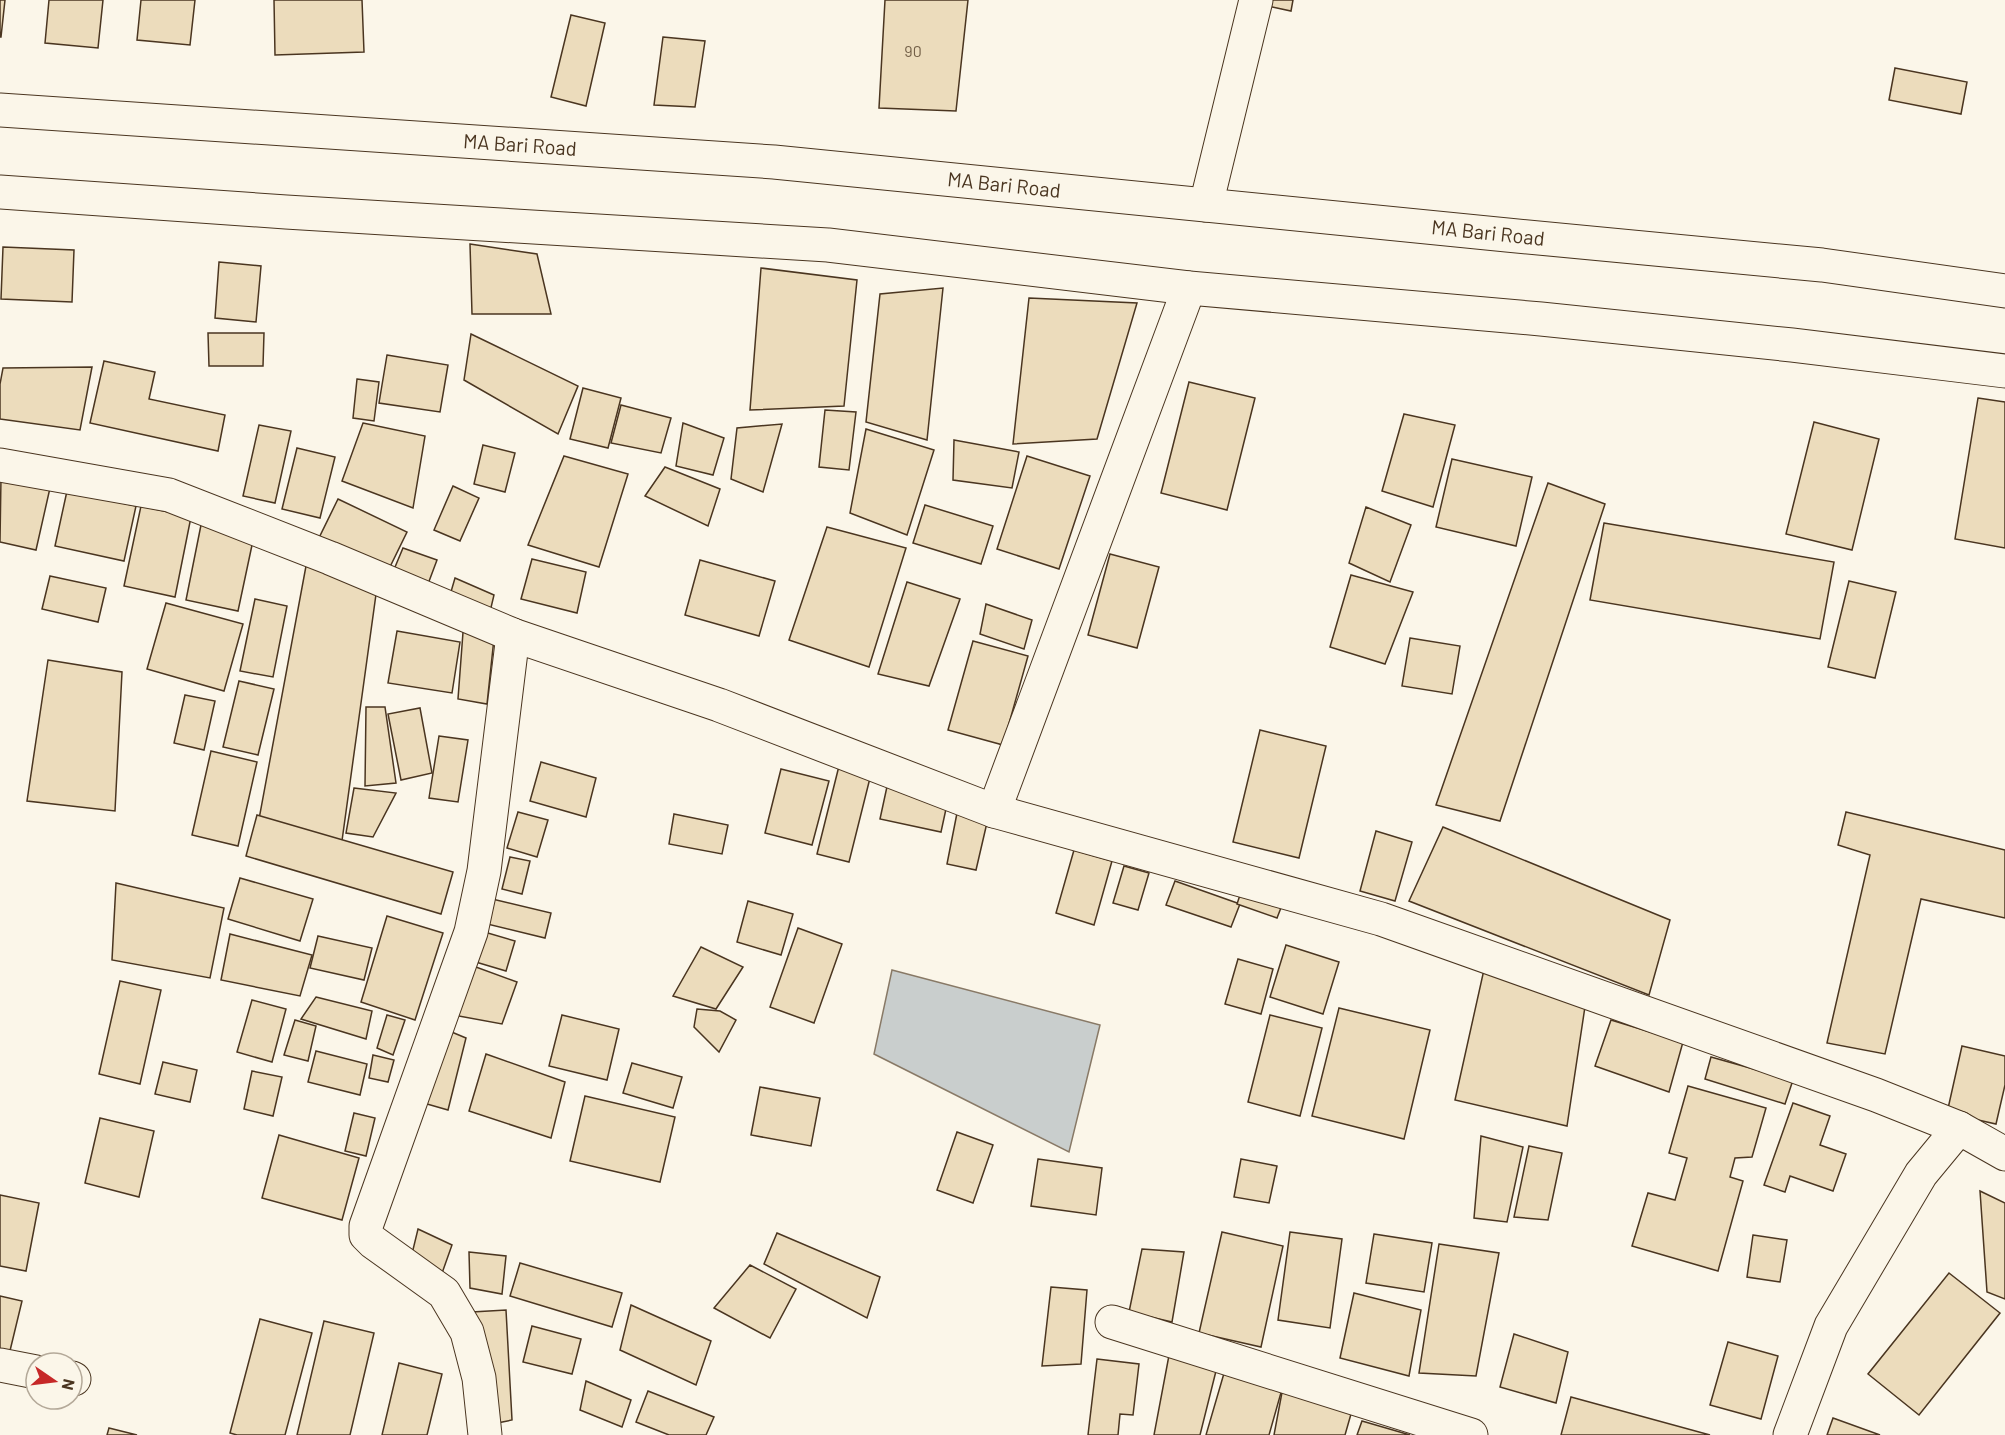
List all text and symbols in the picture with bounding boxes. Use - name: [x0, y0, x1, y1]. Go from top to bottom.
- house number: 90: [904, 41, 922, 60]
- street label: MA Bari Road: [463, 128, 578, 160]
- street label: MA Bari Road: [946, 166, 1062, 202]
- street label: MA Bari Road: [1430, 214, 1546, 250]
- north arrow: [24, 1351, 84, 1411]
- text: N: [59, 1377, 80, 1392]

